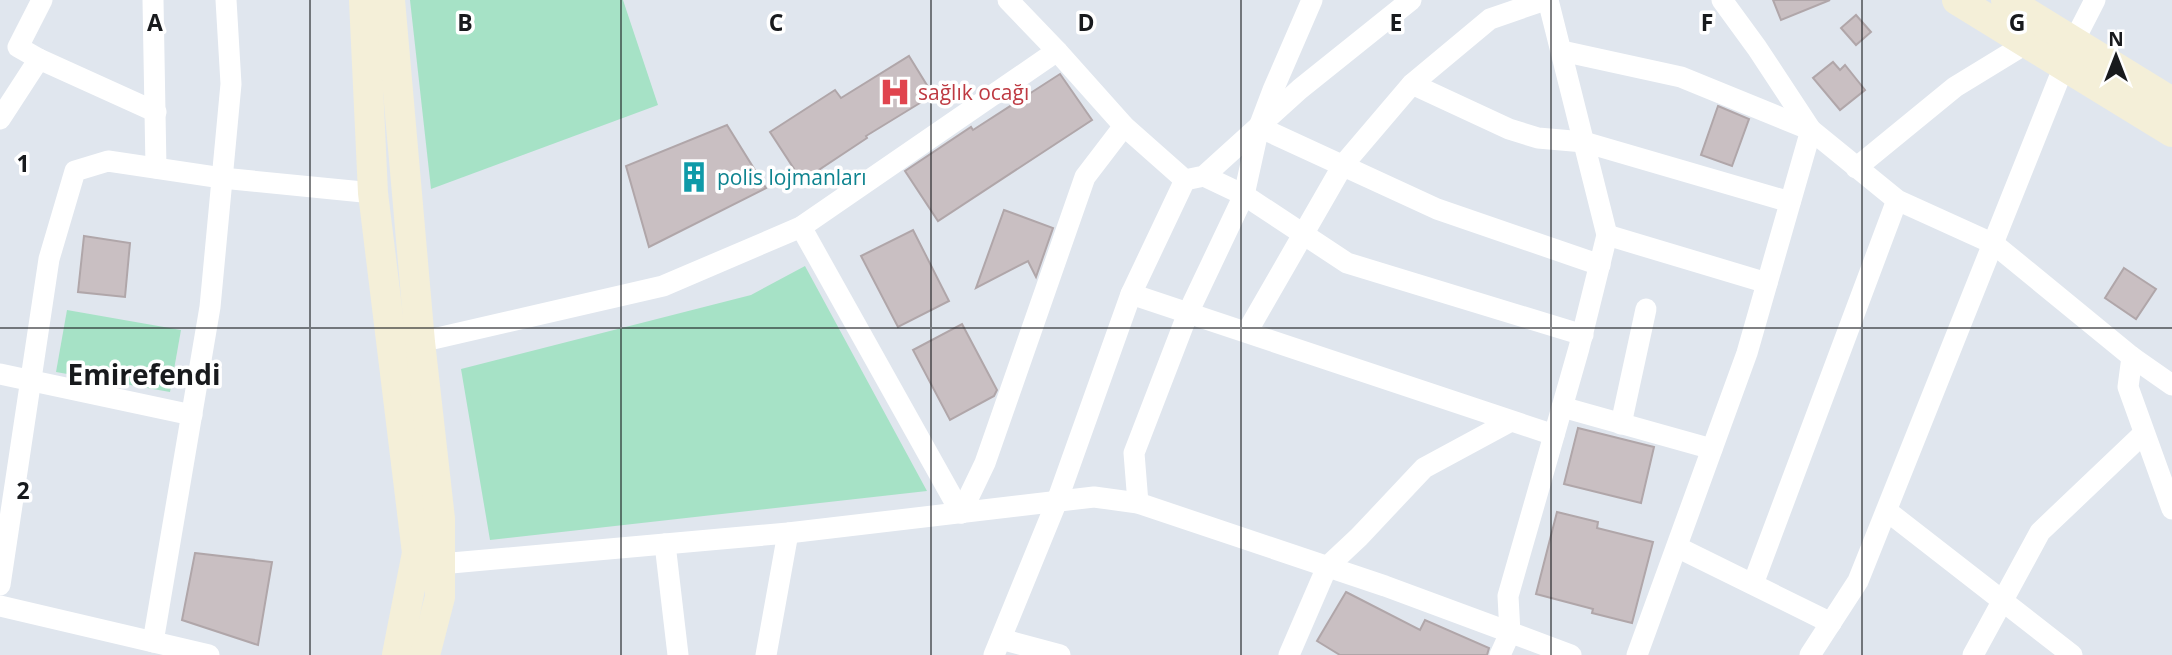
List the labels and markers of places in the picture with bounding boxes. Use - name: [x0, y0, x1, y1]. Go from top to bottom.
- hospital icon: sağlık ocağı: [878, 75, 912, 109]
- place label: sağlık ocağı: [918, 78, 1029, 106]
- building icon: polis lojmanları: [677, 160, 711, 194]
- place label: polis lojmanları: [717, 163, 867, 191]

